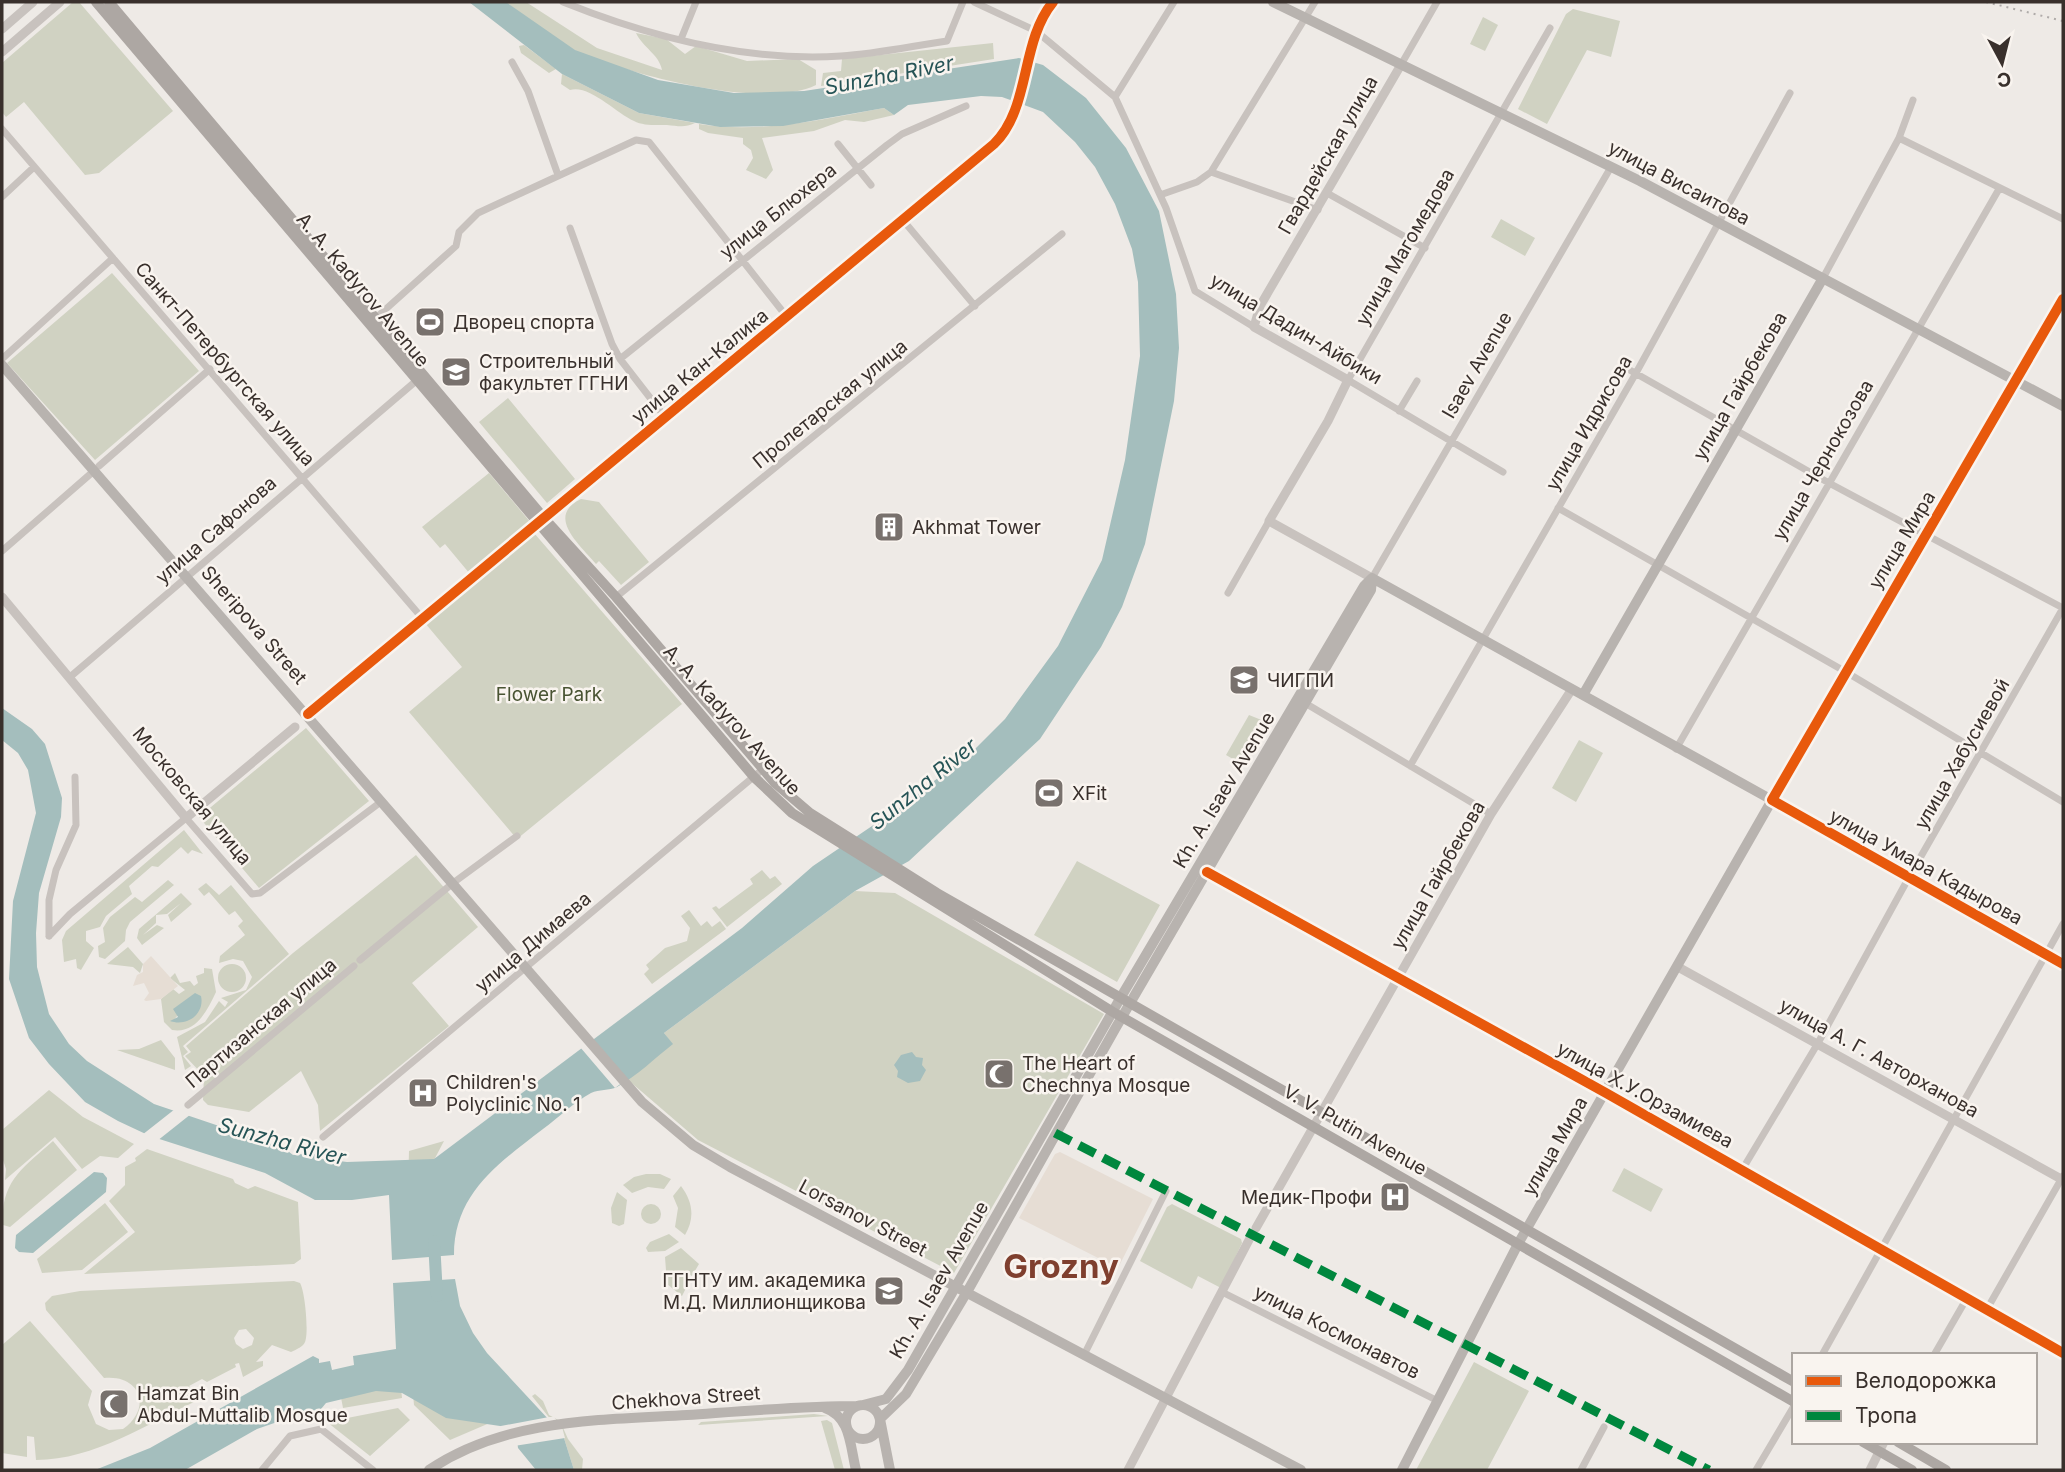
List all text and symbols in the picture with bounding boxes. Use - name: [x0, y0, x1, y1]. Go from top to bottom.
- north arrow: [1967, 28, 2037, 98]
- water label: Sunzha River: [822, 50, 957, 100]
- text: С: [1996, 67, 2012, 92]
- street label: Гвардейская улица: [1273, 72, 1383, 238]
- street label: улица Висаитова: [1604, 136, 1754, 230]
- street label: улица Блюхера: [715, 158, 841, 264]
- street label: улица Магомедова: [1351, 165, 1459, 329]
- street label: A. A. Kadyrov Avenue: [292, 208, 434, 372]
- street label: Санкт-Петербургская улица: [130, 257, 320, 471]
- street label: улица Дадин-Айбики: [1206, 269, 1386, 389]
- street label: улица Кан-Калика: [627, 304, 773, 428]
- sports icon: Дворец спорта: [413, 305, 447, 339]
- street label: Isaev Avenue: [1437, 308, 1517, 422]
- street label: улица Гайрбекова: [1688, 308, 1792, 464]
- place label: Дворец спорта: [453, 311, 595, 334]
- street label: Пролетарская улица: [748, 335, 912, 473]
- place label: Строительный факультет ГГНИ: [479, 350, 628, 395]
- street label: улица Идрисова: [1541, 351, 1637, 495]
- school or university icon: Строительный факультет ГГНИ: [439, 355, 473, 389]
- street label: улица Чернокозова: [1768, 376, 1878, 544]
- street label: улица Сафонова: [151, 471, 281, 589]
- street label: улица Мира: [1864, 487, 1940, 593]
- building icon: Akhmat Tower: [872, 510, 906, 544]
- place label: Akhmat Tower: [912, 516, 1041, 539]
- street label: Sheripova Street: [196, 561, 312, 689]
- street label: A. A. Kadyrov Avenue: [658, 640, 806, 800]
- school or university icon: ЧИГПИ: [1227, 663, 1261, 697]
- place label: ЧИГПИ: [1267, 669, 1334, 692]
- street label: улица Хабусиевой: [1910, 675, 2014, 833]
- park label: Flower Park: [496, 683, 603, 706]
- street label: Kh. A. Isaev Avenue: [1168, 708, 1280, 872]
- street label: Московская улица: [128, 722, 256, 870]
- water label: Sunzha River: [864, 732, 983, 835]
- sports icon: XFit: [1032, 776, 1066, 810]
- place label: XFit: [1072, 782, 1107, 805]
- street label: улица Гайрбекова: [1386, 797, 1490, 953]
- street label: улица Умара Кадырова: [1825, 804, 2027, 930]
- street label: улица Димаева: [470, 887, 596, 997]
- street label: Партизанская улица: [181, 953, 341, 1093]
- street label: улица А. Г. Авторханова: [1775, 994, 1983, 1122]
- street label: улица Х.У.Орзамиева: [1553, 1037, 1737, 1153]
- place label: The Heart of Chechnya Mosque: [1022, 1052, 1190, 1097]
- mosque icon: The Heart of Chechnya Mosque: [982, 1057, 1016, 1091]
- place label: Children's Polyclinic No. 1: [446, 1071, 581, 1116]
- hospital icon: Children's Polyclinic No. 1: [406, 1076, 440, 1110]
- street label: V. V. Putin Avenue: [1279, 1080, 1431, 1180]
- street label: улица Мира: [1517, 1093, 1593, 1199]
- water label: Sunzha River: [215, 1112, 350, 1170]
- street label: Lorsanov Street: [795, 1175, 931, 1261]
- hospital icon: Медик-Профи: [1378, 1180, 1412, 1214]
- place label: Медик-Профи: [1241, 1186, 1372, 1209]
- street label: Kh. A. Isaev Avenue: [885, 1197, 993, 1363]
- district label: Grozny: [1003, 1246, 1119, 1286]
- place label: ГГНТУ им. академика М.Д. Миллионщикова: [662, 1269, 866, 1314]
- school or university icon: ГГНТУ им. академика М.Д. Миллионщикова: [872, 1274, 906, 1308]
- street label: улица Космонавтов: [1250, 1280, 1424, 1384]
- legend: [1792, 1353, 2037, 1444]
- text: Велодорожка: [1855, 1368, 1997, 1393]
- street label: Chekhova Street: [611, 1381, 761, 1415]
- place label: Hamzat Bin Abdul-Muttalib Mosque: [137, 1382, 348, 1427]
- mosque icon: Hamzat Bin Abdul-Muttalib Mosque: [97, 1387, 131, 1421]
- text: Тропа: [1855, 1403, 1917, 1428]

